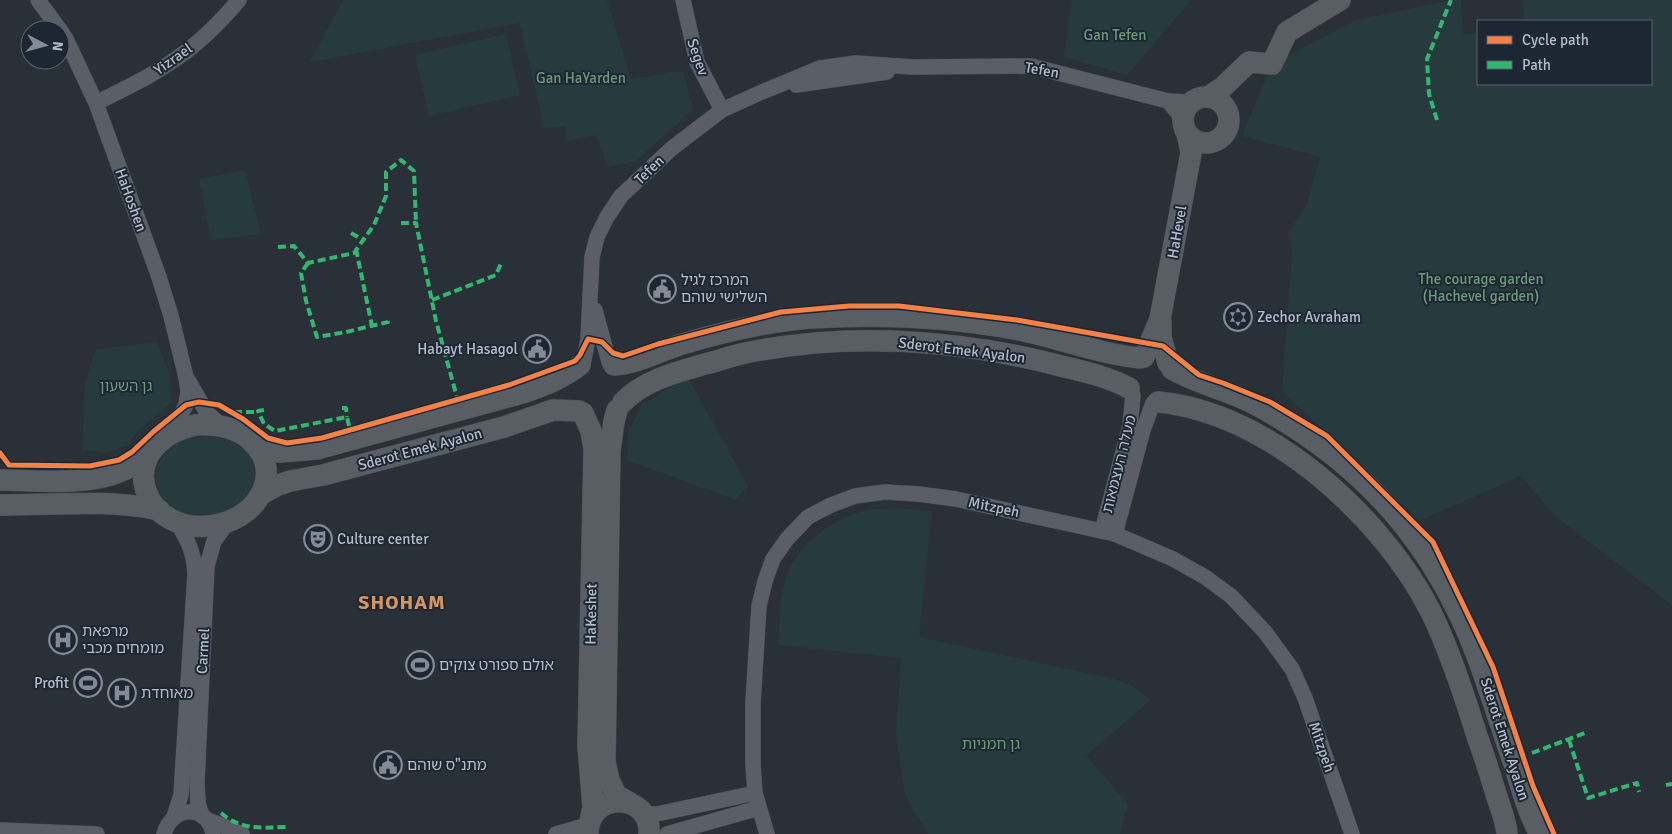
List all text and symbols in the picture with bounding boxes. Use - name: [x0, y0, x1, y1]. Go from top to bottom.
- north arrow: [20, 20, 70, 70]
- legend: [1477, 20, 1652, 85]
- park label: Gan Tefen: [1084, 26, 1146, 44]
- text: Cycle path: [1522, 31, 1589, 49]
- street label: Segev: [683, 36, 713, 78]
- street label: Yizrael: [150, 39, 196, 79]
- text: N: [48, 41, 66, 52]
- text: Path: [1522, 56, 1551, 74]
- street label: Tefen: [1024, 58, 1060, 82]
- park label: Gan HaYarden: [536, 69, 626, 87]
- street label: Tefen: [630, 152, 668, 188]
- street label: HaHoshen: [111, 166, 151, 234]
- street label: HaHevel: [1163, 204, 1191, 260]
- park label: The courage garden (Hachevel garden): [1418, 270, 1544, 305]
- place label: המרכז לגיל השלישי שוהם: [681, 271, 767, 306]
- public building icon: המרכז לגיל השלישי שוהם: [647, 274, 677, 304]
- synagogue icon: Zechor Avraham: [1223, 302, 1253, 332]
- place label: Zechor Avraham: [1257, 308, 1361, 326]
- street label: Sderot Emek Ayalon: [898, 333, 1026, 367]
- public building icon: Habayt Hasagol: [522, 334, 552, 364]
- place label: Habayt Hasagol: [417, 340, 518, 358]
- park label: גן השעון: [100, 377, 153, 395]
- street label: מעלה העצמאות: [1098, 413, 1140, 515]
- street label: Sderot Emek Ayalon: [356, 424, 484, 474]
- street label: Mitzpeh: [967, 493, 1021, 521]
- theatre icon: Culture center: [303, 524, 333, 554]
- place label: Culture center: [337, 530, 429, 548]
- street label: HaKeshet: [581, 583, 601, 645]
- district label: SHOHAM: [358, 590, 446, 615]
- place label: מרפאת מומחים מכבי: [82, 622, 164, 657]
- hospital icon: מרפאת מומחים מכבי: [48, 625, 78, 655]
- street label: Carmel: [193, 628, 213, 674]
- sports icon: אולם ספורט צוקים: [405, 650, 435, 680]
- place label: אולם ספורט צוקים: [439, 656, 554, 674]
- sports icon: Profit: [73, 668, 103, 698]
- place label: Profit: [34, 674, 69, 692]
- street label: Sderot Emek Ayalon: [1477, 676, 1533, 802]
- hospital icon: מאוחדת: [107, 678, 137, 708]
- place label: מאוחדת: [141, 684, 193, 702]
- street label: Mitzpeh: [1305, 720, 1339, 774]
- park label: גן חמניות: [962, 735, 1021, 753]
- public building icon: מתנ"ס שוהם: [373, 750, 403, 780]
- place label: מתנ"ס שוהם: [407, 756, 487, 774]

